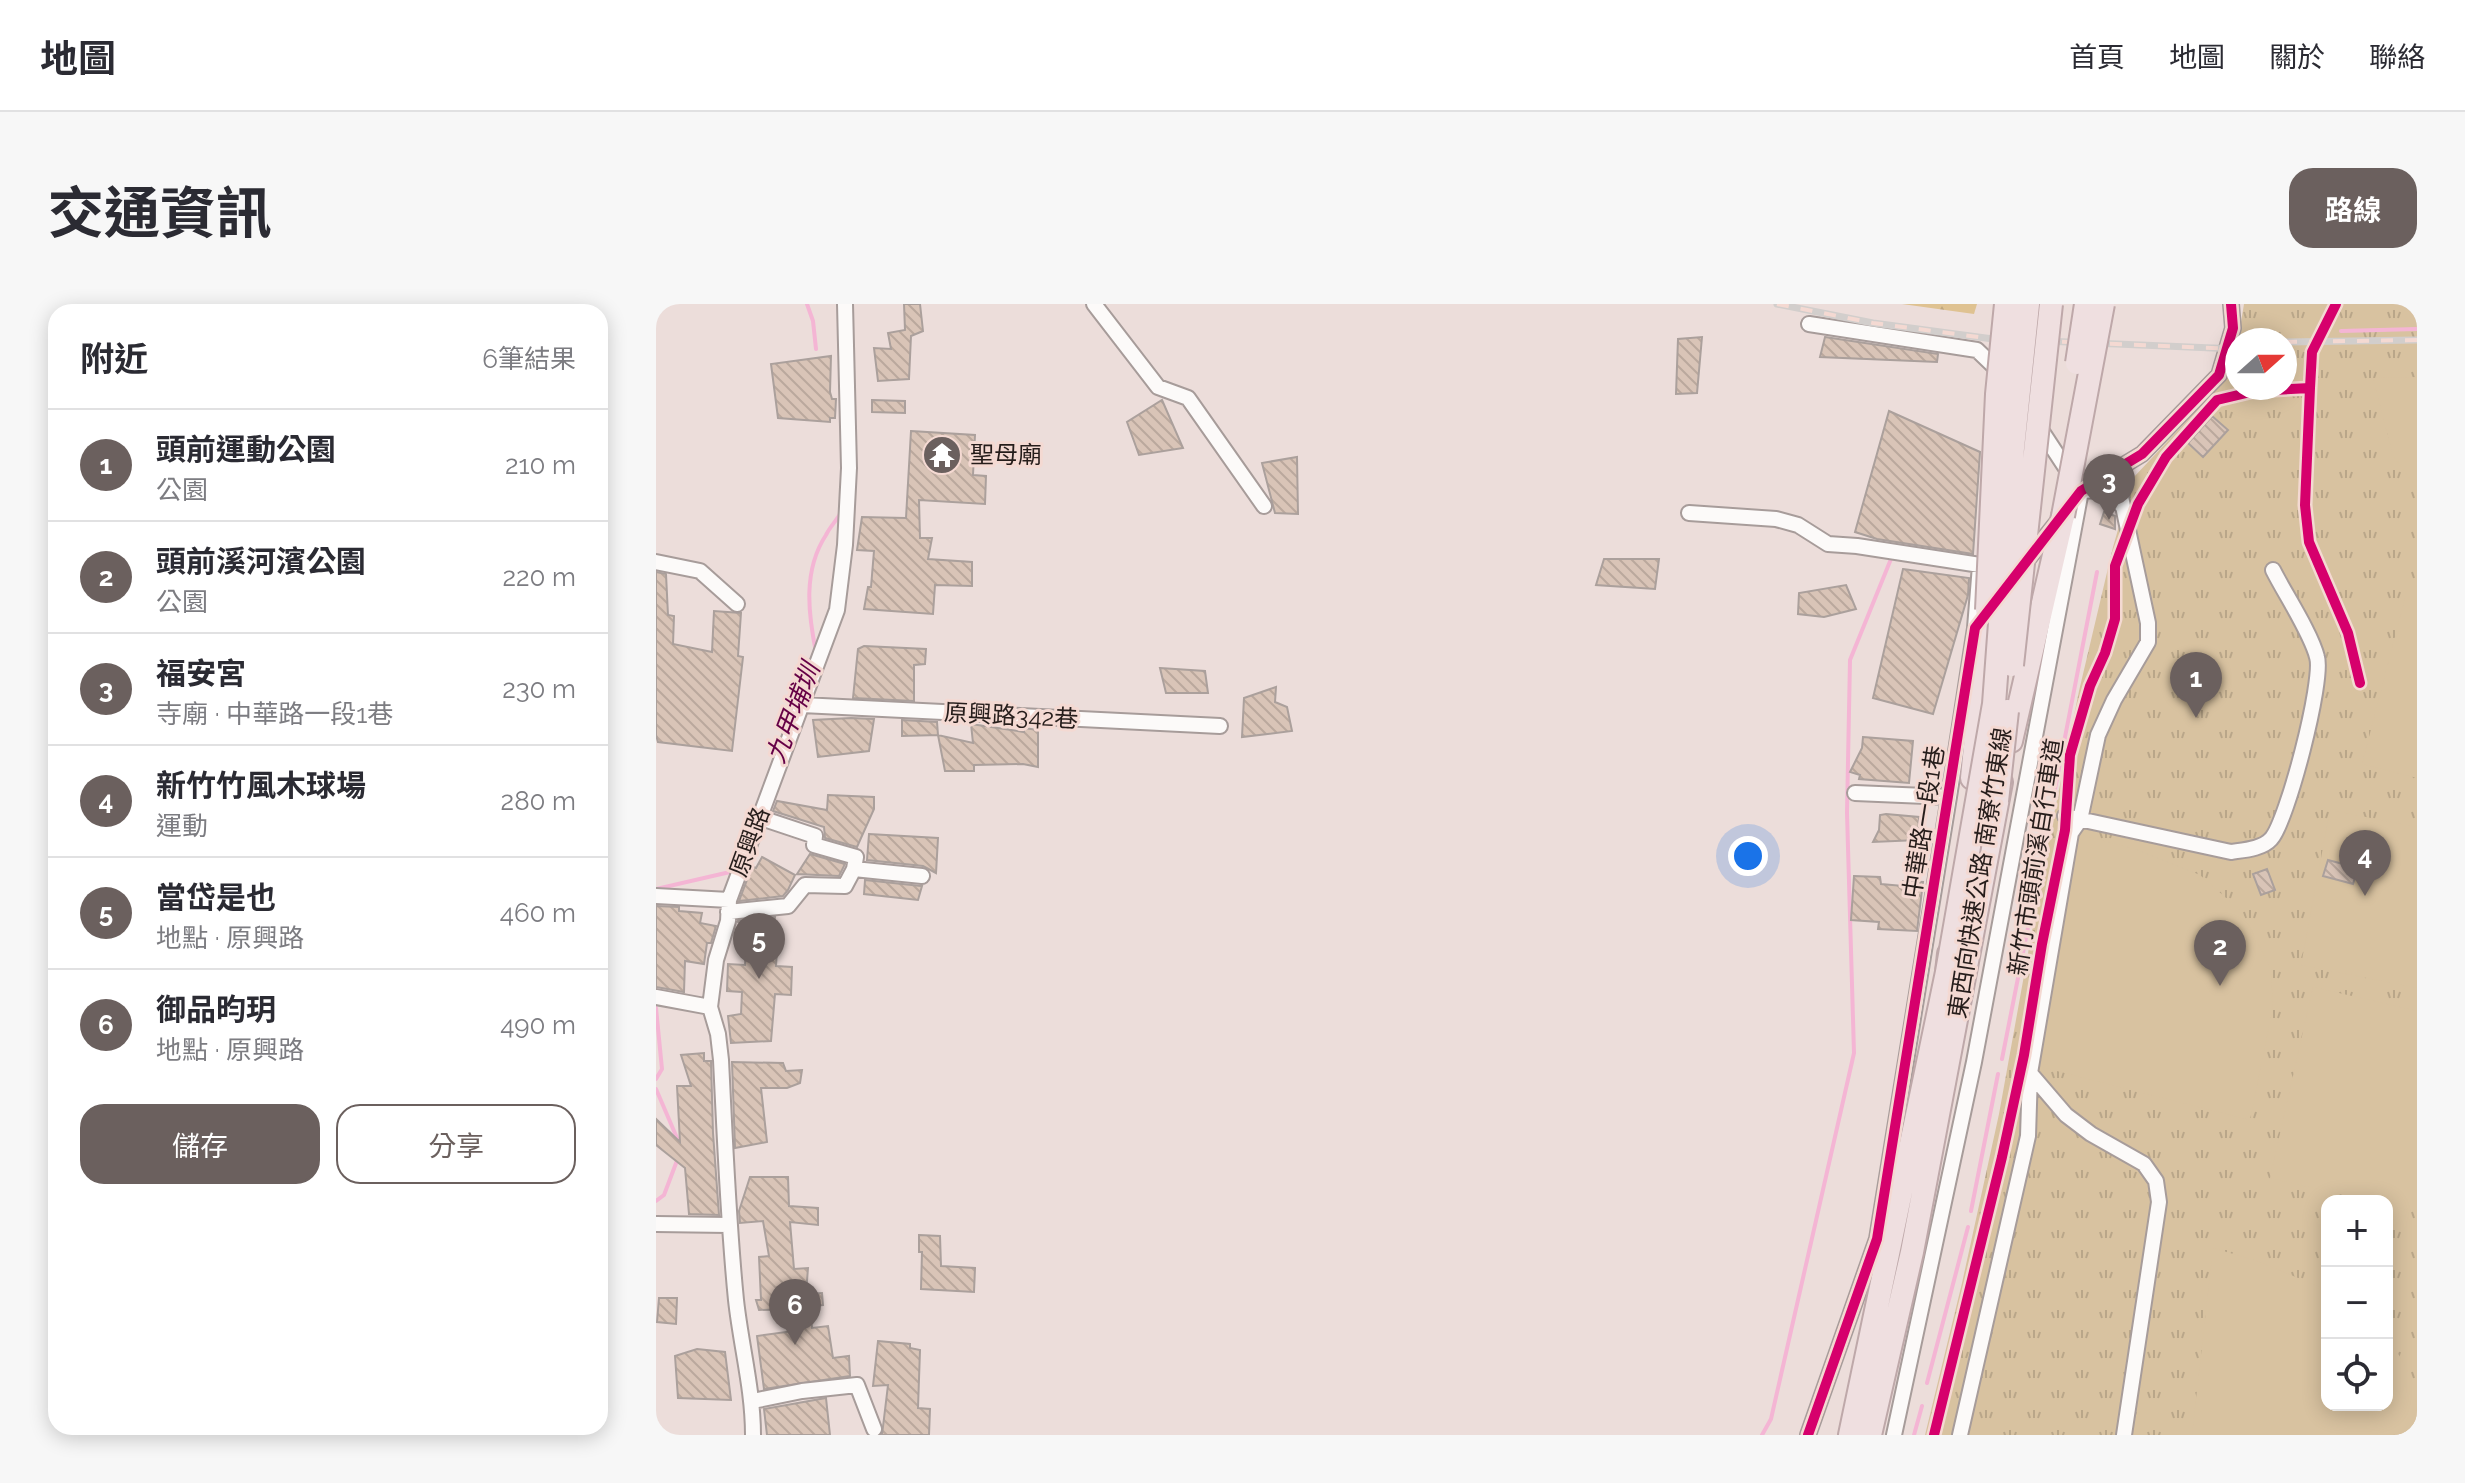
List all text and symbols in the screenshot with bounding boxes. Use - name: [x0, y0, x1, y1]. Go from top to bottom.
- text: 地圖: [40, 36, 116, 81]
- text: 首頁: [2069, 41, 2125, 74]
- text: 地圖: [2169, 41, 2225, 74]
- text: 關於: [2269, 41, 2325, 74]
- text: 聯絡: [2369, 41, 2425, 74]
- button: 路線: [2289, 168, 2417, 248]
- text: 交通資訊: [48, 180, 272, 246]
- north arrow: [2225, 328, 2297, 400]
- text: 附近: [80, 339, 148, 379]
- text: 6筆結果: [482, 344, 576, 374]
- text: 頭前運動公園: [156, 432, 336, 467]
- temple icon: 聖母廟: [921, 434, 963, 476]
- place label: 聖母廟: [970, 440, 1042, 469]
- text: 1: [100, 450, 112, 480]
- text: 210 m: [505, 450, 576, 480]
- pin: 3: [2083, 454, 2135, 520]
- text: 公園: [156, 475, 208, 505]
- text: 頭前溪河濱公園: [156, 544, 366, 579]
- text: 2: [99, 562, 113, 592]
- text: 220 m: [502, 562, 576, 592]
- text: 公園: [156, 587, 208, 617]
- pin: 1: [2170, 652, 2222, 718]
- water label: 九甲埔圳: [760, 655, 827, 767]
- text: 福安宮: [156, 656, 246, 691]
- text: 3: [99, 674, 113, 704]
- text: 230 m: [502, 674, 576, 704]
- street label: 原興路342巷: [943, 698, 1079, 733]
- text: 寺廟 · 中華路一段1巷: [156, 699, 393, 729]
- street label: 東西向快速公路 南寮竹東線: [1942, 725, 2017, 1020]
- street label: 新竹市頭前溪自行車道: [2002, 736, 2069, 978]
- street label: 中華路一段1巷: [1897, 743, 1950, 900]
- text: 新竹竹風木球場: [156, 768, 366, 803]
- text: 4: [99, 786, 113, 816]
- text: 280 m: [501, 786, 576, 816]
- street label: 原興路: [724, 803, 775, 881]
- text: 運動: [156, 811, 208, 841]
- pin: 4: [2339, 830, 2391, 896]
- your location: [1728, 836, 1768, 876]
- text: 當岱是也: [156, 880, 276, 915]
- text: 5: [99, 898, 113, 928]
- text: 460 m: [500, 898, 576, 928]
- pin: 5: [733, 913, 785, 979]
- pin: 2: [2194, 920, 2246, 986]
- text: 地點 · 原興路: [156, 923, 304, 953]
- text: 御品昀玥: [156, 992, 276, 1027]
- text: 6: [98, 1010, 114, 1040]
- text: 490 m: [500, 1010, 576, 1040]
- text: 地點 · 原興路: [156, 1035, 304, 1065]
- button: 儲存: [80, 1104, 320, 1184]
- button: 分享: [336, 1104, 576, 1184]
- map controls: [2321, 1195, 2393, 1411]
- button: +: [2321, 1195, 2393, 1267]
- button: −: [2321, 1267, 2393, 1339]
- pin: 6: [769, 1279, 821, 1345]
- button: locate: [2321, 1339, 2393, 1411]

